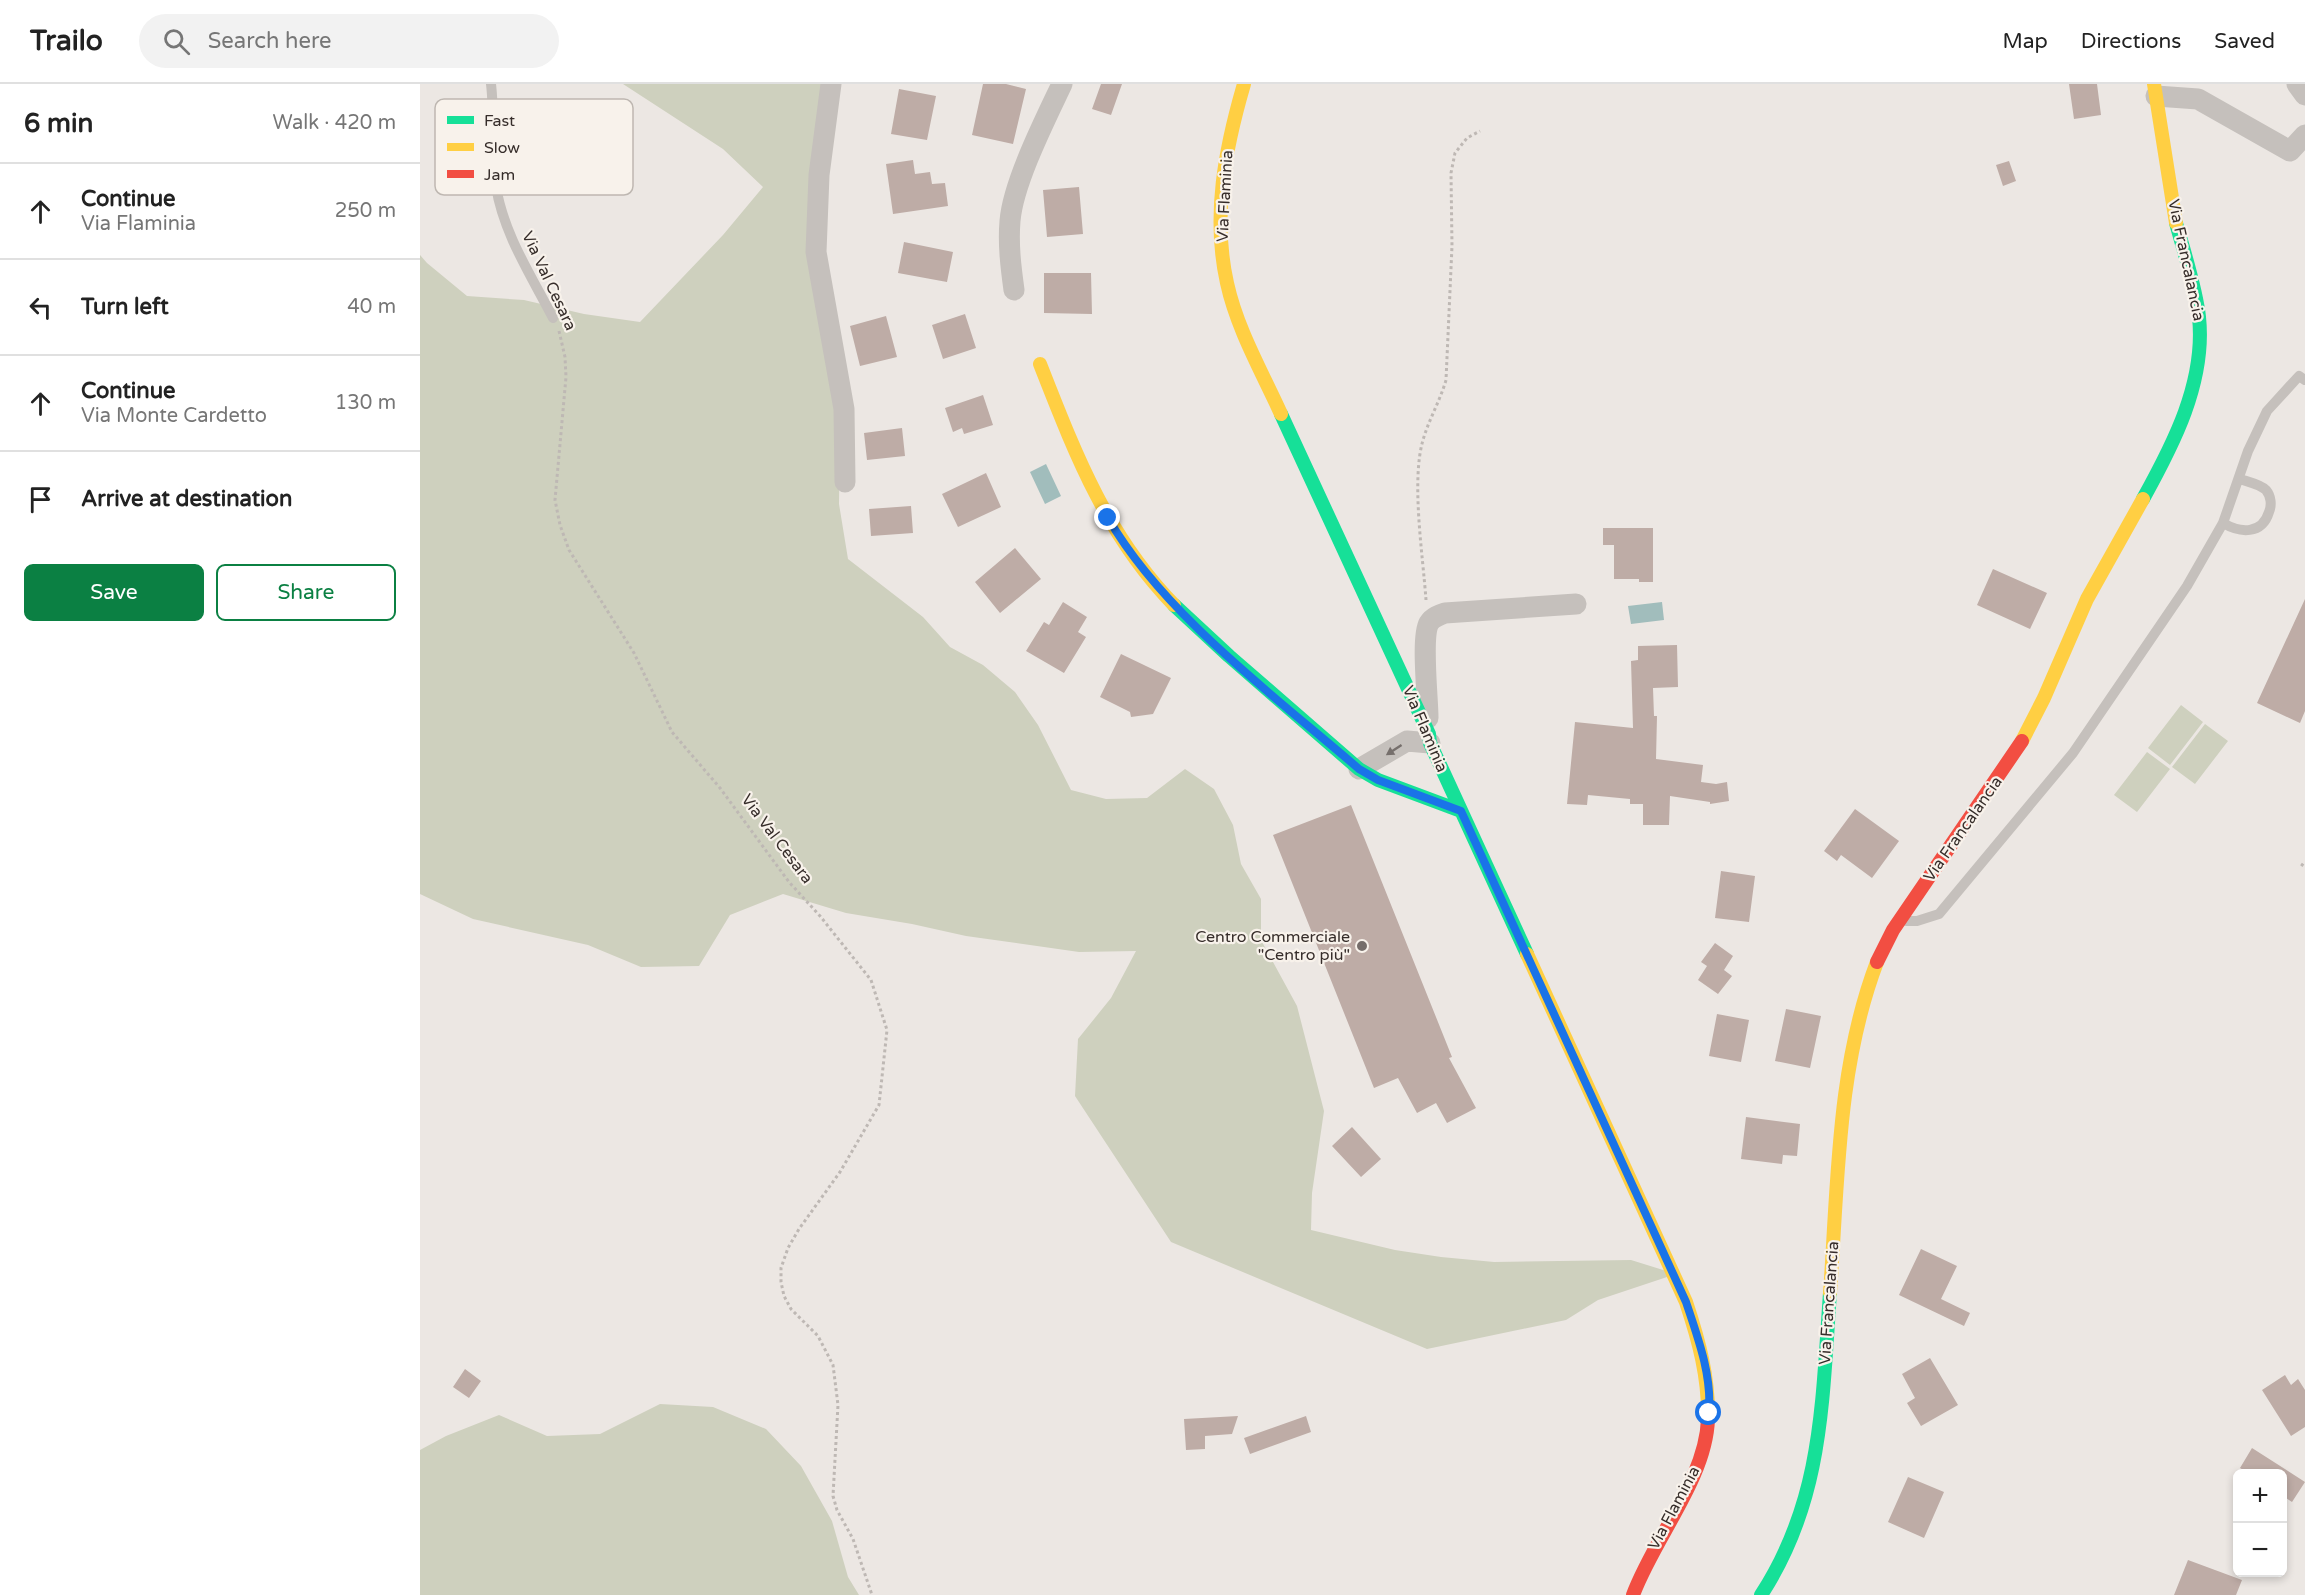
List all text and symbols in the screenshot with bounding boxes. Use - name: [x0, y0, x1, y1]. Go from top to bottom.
- search box: [139, 14, 559, 68]
- text: Trailo: [30, 24, 103, 58]
- icon: search: [160, 25, 193, 58]
- text: Search here: [208, 28, 332, 54]
- text: Map: [2002, 29, 2048, 54]
- text: Directions: [2081, 29, 2181, 54]
- text: Saved: [2214, 29, 2275, 54]
- legend: [435, 99, 633, 195]
- text: 6 min: [24, 108, 93, 139]
- text: Walk · 420 m: [273, 111, 396, 135]
- text: Fast: [484, 111, 515, 131]
- text: Slow: [484, 138, 520, 158]
- street label: Via Flaminia: [1213, 150, 1237, 242]
- text: Jam: [484, 165, 515, 185]
- text: Continue: [81, 186, 176, 212]
- icon: ahead: [24, 195, 57, 228]
- street label: Via Francalancia: [2163, 197, 2209, 323]
- text: 250 m: [335, 199, 396, 223]
- text: Via Flaminia: [81, 212, 196, 236]
- street label: Via Val Cesara: [517, 228, 581, 334]
- icon: left: [24, 291, 57, 324]
- text: Turn left: [81, 294, 169, 320]
- text: 40 m: [347, 295, 396, 319]
- text: Continue: [81, 378, 176, 404]
- icon: ahead: [24, 387, 57, 420]
- text: 130 m: [335, 391, 396, 415]
- text: Via Monte Cardetto: [81, 404, 267, 428]
- icon: arrive: [24, 483, 57, 516]
- text: Arrive at destination: [81, 486, 292, 512]
- route end: [1094, 504, 1120, 530]
- button: Save: [24, 564, 204, 621]
- button: Share: [216, 564, 396, 621]
- street label: Via Flaminia: [1398, 683, 1452, 775]
- one-way arrow: [1385, 745, 1402, 756]
- street label: Via Francalancia: [1919, 772, 2007, 886]
- street label: Via Val Cesara: [737, 790, 817, 888]
- place label: Centro Commerciale "Centro più": [1195, 927, 1350, 965]
- marker: Centro Commerciale "Centro più": [1355, 939, 1369, 953]
- street label: Via Francalancia: [1815, 1240, 1843, 1366]
- route start: [1695, 1399, 1721, 1425]
- street label: Via Flaminia: [1644, 1463, 1704, 1553]
- map controls: [2233, 1469, 2287, 1577]
- button: +: [2233, 1469, 2287, 1523]
- button: −: [2233, 1523, 2287, 1577]

